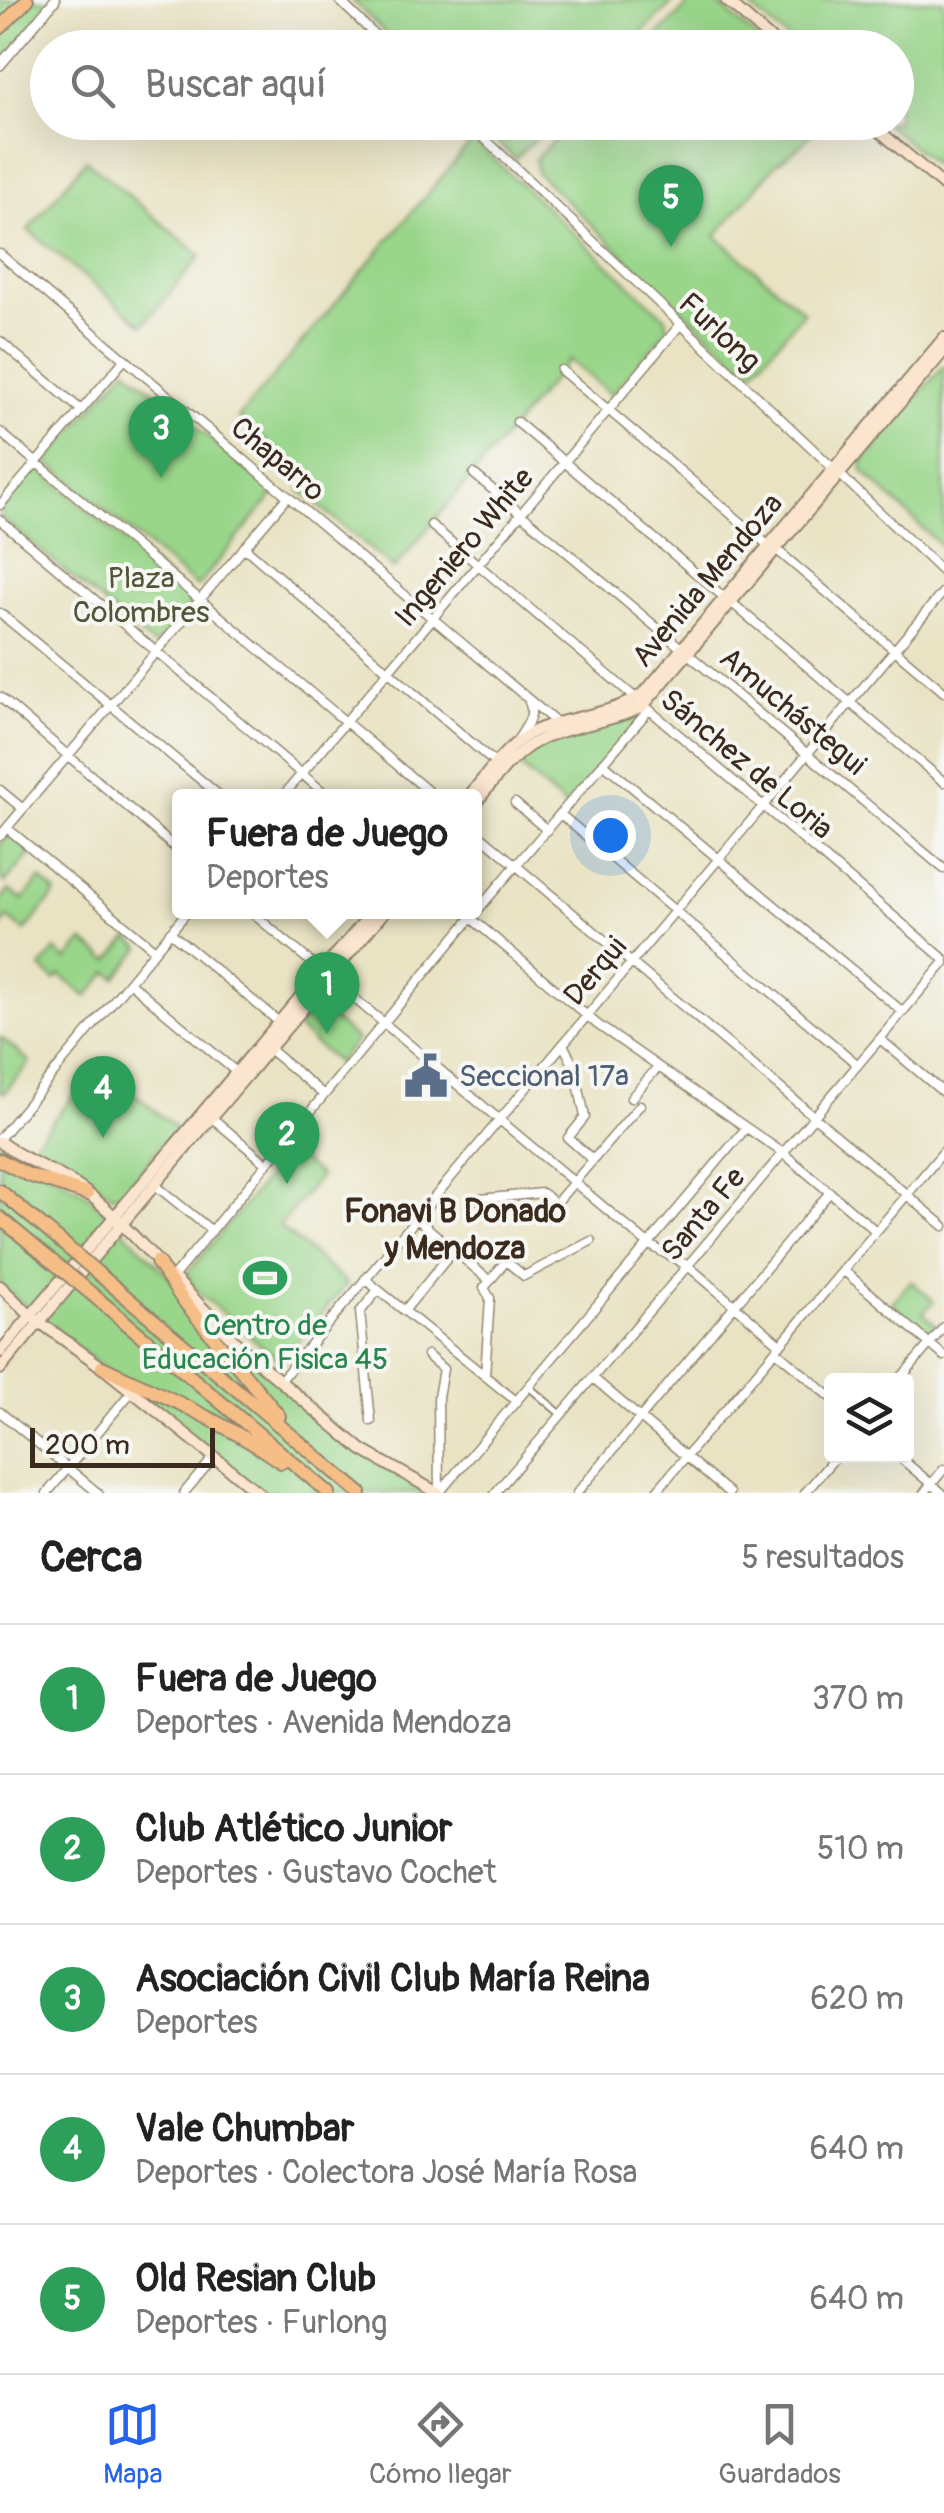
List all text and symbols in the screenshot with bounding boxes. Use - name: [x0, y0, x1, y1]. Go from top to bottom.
- search box: [30, 30, 914, 140]
- icon: search: [65, 58, 120, 113]
- text: Buscar aquí: [145, 61, 327, 109]
- pin: 5: [638, 164, 704, 247]
- street label: Furlong: [671, 285, 768, 380]
- pin: 3: [128, 396, 194, 478]
- street label: Chaparro: [223, 409, 332, 509]
- street label: Ingeniero White: [387, 460, 542, 635]
- street label: Avenida Mendoza: [624, 486, 791, 675]
- park label: Plaza Colombres: [73, 560, 209, 631]
- street label: Amuchástegui: [712, 639, 873, 783]
- street label: Sánchez de Loria: [653, 681, 841, 847]
- popup: [172, 789, 482, 919]
- text: Fuera de Juego: [206, 810, 448, 858]
- your location: [585, 810, 636, 861]
- text: Deportes: [206, 858, 329, 898]
- street label: Derqui: [556, 929, 635, 1013]
- pin: 1: [294, 952, 360, 1034]
- public building icon: Seccional 17ª: [402, 1052, 450, 1100]
- pin: 4: [70, 1056, 136, 1138]
- place label: Seccional 17ª: [459, 1058, 629, 1095]
- pin: 2: [254, 1102, 320, 1184]
- street label: Santa Fe: [653, 1159, 754, 1269]
- district label: Fonavi B Donado y Mendoza: [344, 1192, 566, 1269]
- sports icon: Centro de Educación Fisica 45: [241, 1254, 289, 1302]
- place label: Centro de Educación Fisica 45: [142, 1307, 388, 1378]
- map controls: [824, 1373, 914, 1463]
- button: layers: [824, 1373, 914, 1463]
- scale bar: [30, 1423, 215, 1468]
- text: 200 m: [45, 1428, 130, 1463]
- text: Cerca: [40, 1532, 142, 1584]
- text: 5 resultados: [741, 1538, 904, 1578]
- text: Fuera de Juego: [135, 1655, 377, 1703]
- text: 1: [66, 1679, 79, 1719]
- text: 370 m: [812, 1679, 904, 1719]
- text: Deportes · Avenida Mendoza: [135, 1703, 512, 1743]
- text: Club Atlético Junior: [135, 1805, 452, 1853]
- text: 2: [64, 1829, 81, 1869]
- text: 510 m: [817, 1829, 904, 1869]
- text: Deportes · Gustavo Cochet: [135, 1853, 497, 1893]
- text: Asociación Civil Club María Reina: [135, 1955, 650, 2003]
- text: 3: [64, 1979, 81, 2019]
- text: 620 m: [810, 1979, 904, 2019]
- text: Deportes: [135, 2003, 258, 2043]
- text: Vale Chumbar: [135, 2105, 354, 2153]
- text: 4: [63, 2129, 82, 2169]
- text: 640 m: [810, 2129, 904, 2169]
- text: Deportes · Colectora José María Rosa: [135, 2153, 637, 2193]
- text: Old Resian Club: [135, 2255, 376, 2303]
- text: 5: [64, 2279, 81, 2319]
- text: 640 m: [810, 2279, 904, 2319]
- text: Deportes · Furlong: [135, 2303, 387, 2343]
- tab: Mapa: [103, 2397, 163, 2492]
- tab: Cómo llegar: [369, 2397, 512, 2492]
- tab: Guardados: [718, 2397, 841, 2492]

